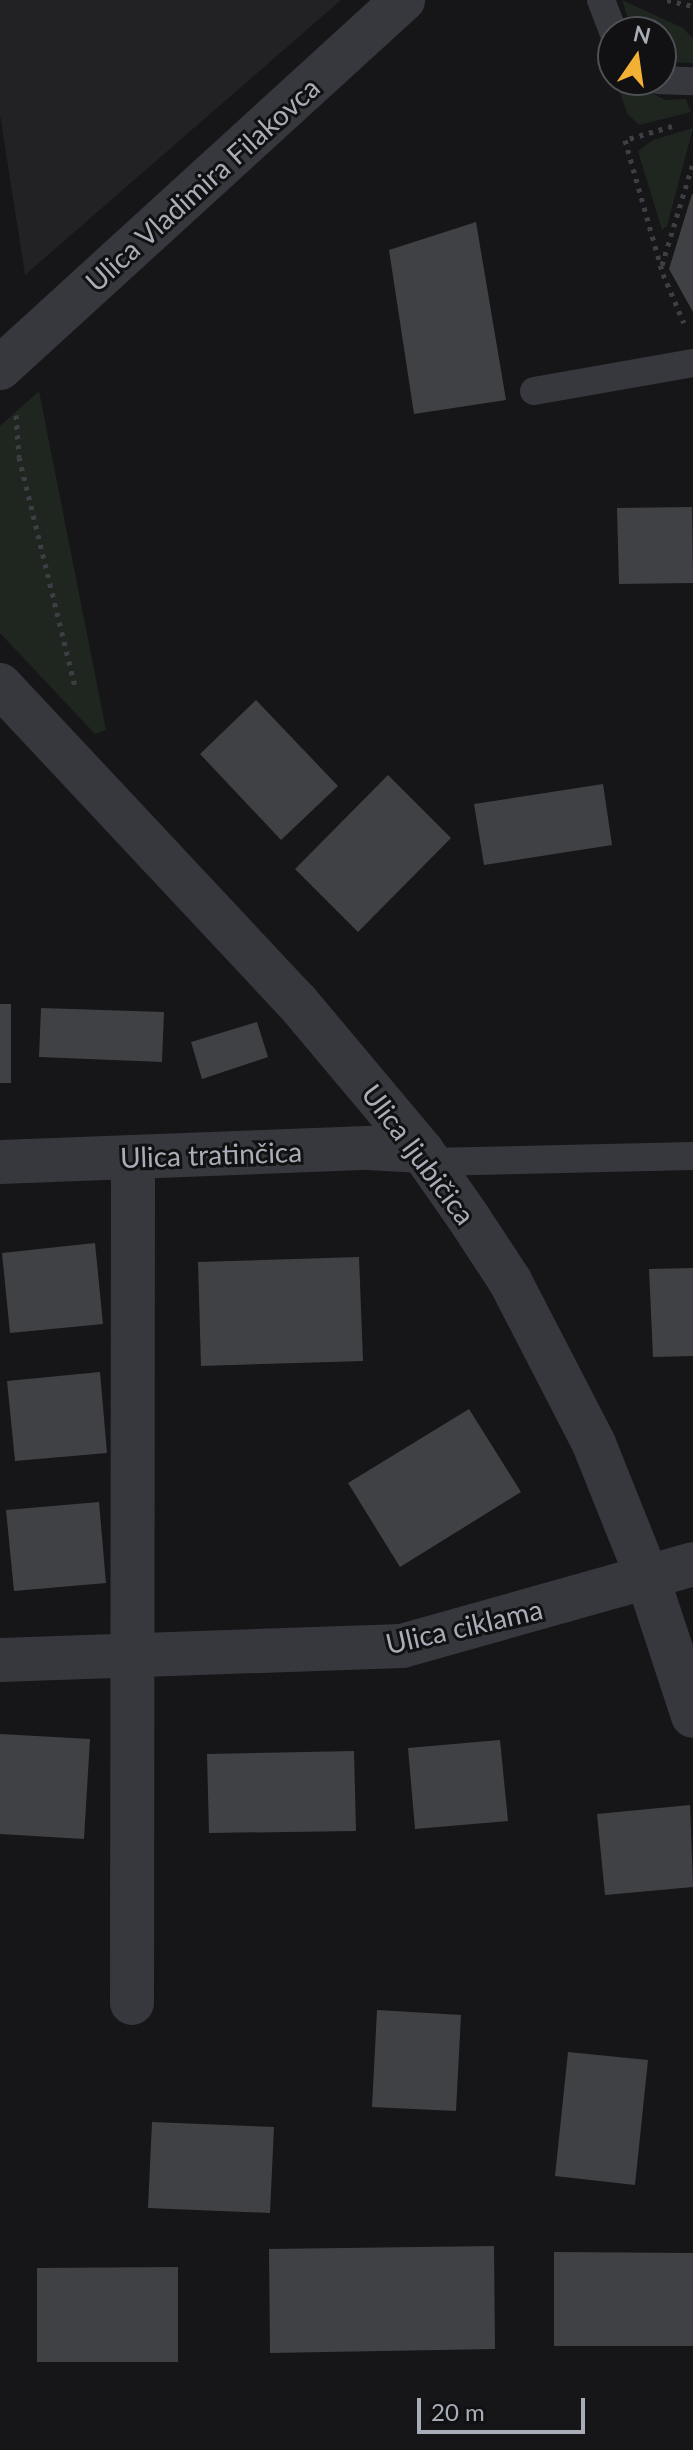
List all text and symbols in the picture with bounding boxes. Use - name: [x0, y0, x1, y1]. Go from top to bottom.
- north arrow: [597, 16, 677, 96]
- text: N: [631, 19, 653, 49]
- street label: Ulica Vladimira Filakovca: [78, 70, 326, 298]
- street label: Ulica ljubičica: [355, 1077, 483, 1231]
- street label: Ulica tratinčica: [119, 1134, 303, 1174]
- street label: Ulica ciklama: [382, 1592, 546, 1660]
- scale bar: [421, 2382, 589, 2432]
- text: 20 m: [431, 2397, 485, 2426]

